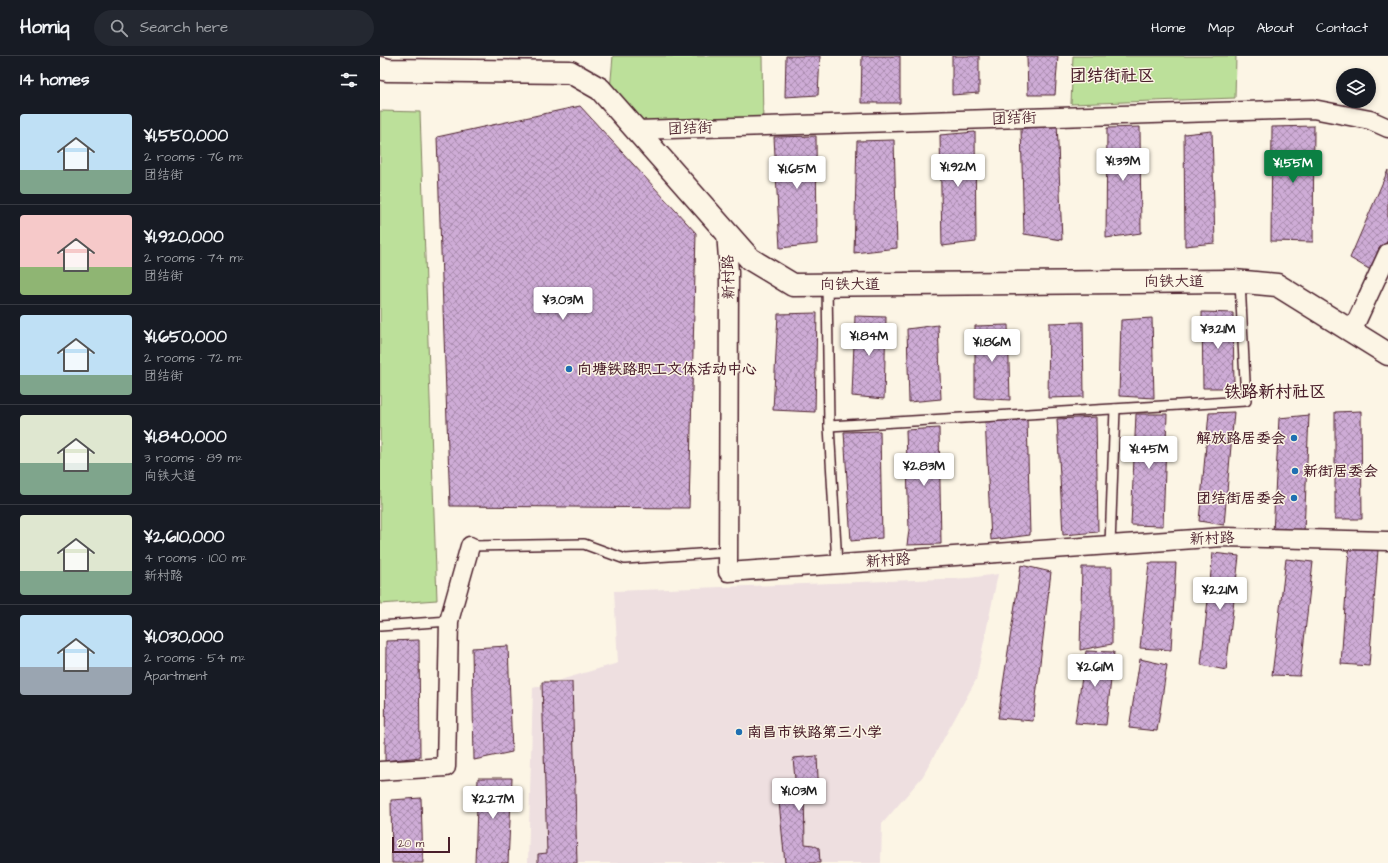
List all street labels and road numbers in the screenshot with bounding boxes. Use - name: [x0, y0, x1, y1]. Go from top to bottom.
- street label: 团结街: [991, 107, 1037, 130]
- street label: 团结街: [667, 117, 713, 140]
- street label: 新村路: [718, 254, 739, 300]
- street label: 向铁大道: [1144, 271, 1204, 292]
- street label: 向铁大道: [820, 274, 880, 295]
- street label: 新村路: [1189, 527, 1235, 550]
- street label: 新村路: [865, 548, 911, 573]

